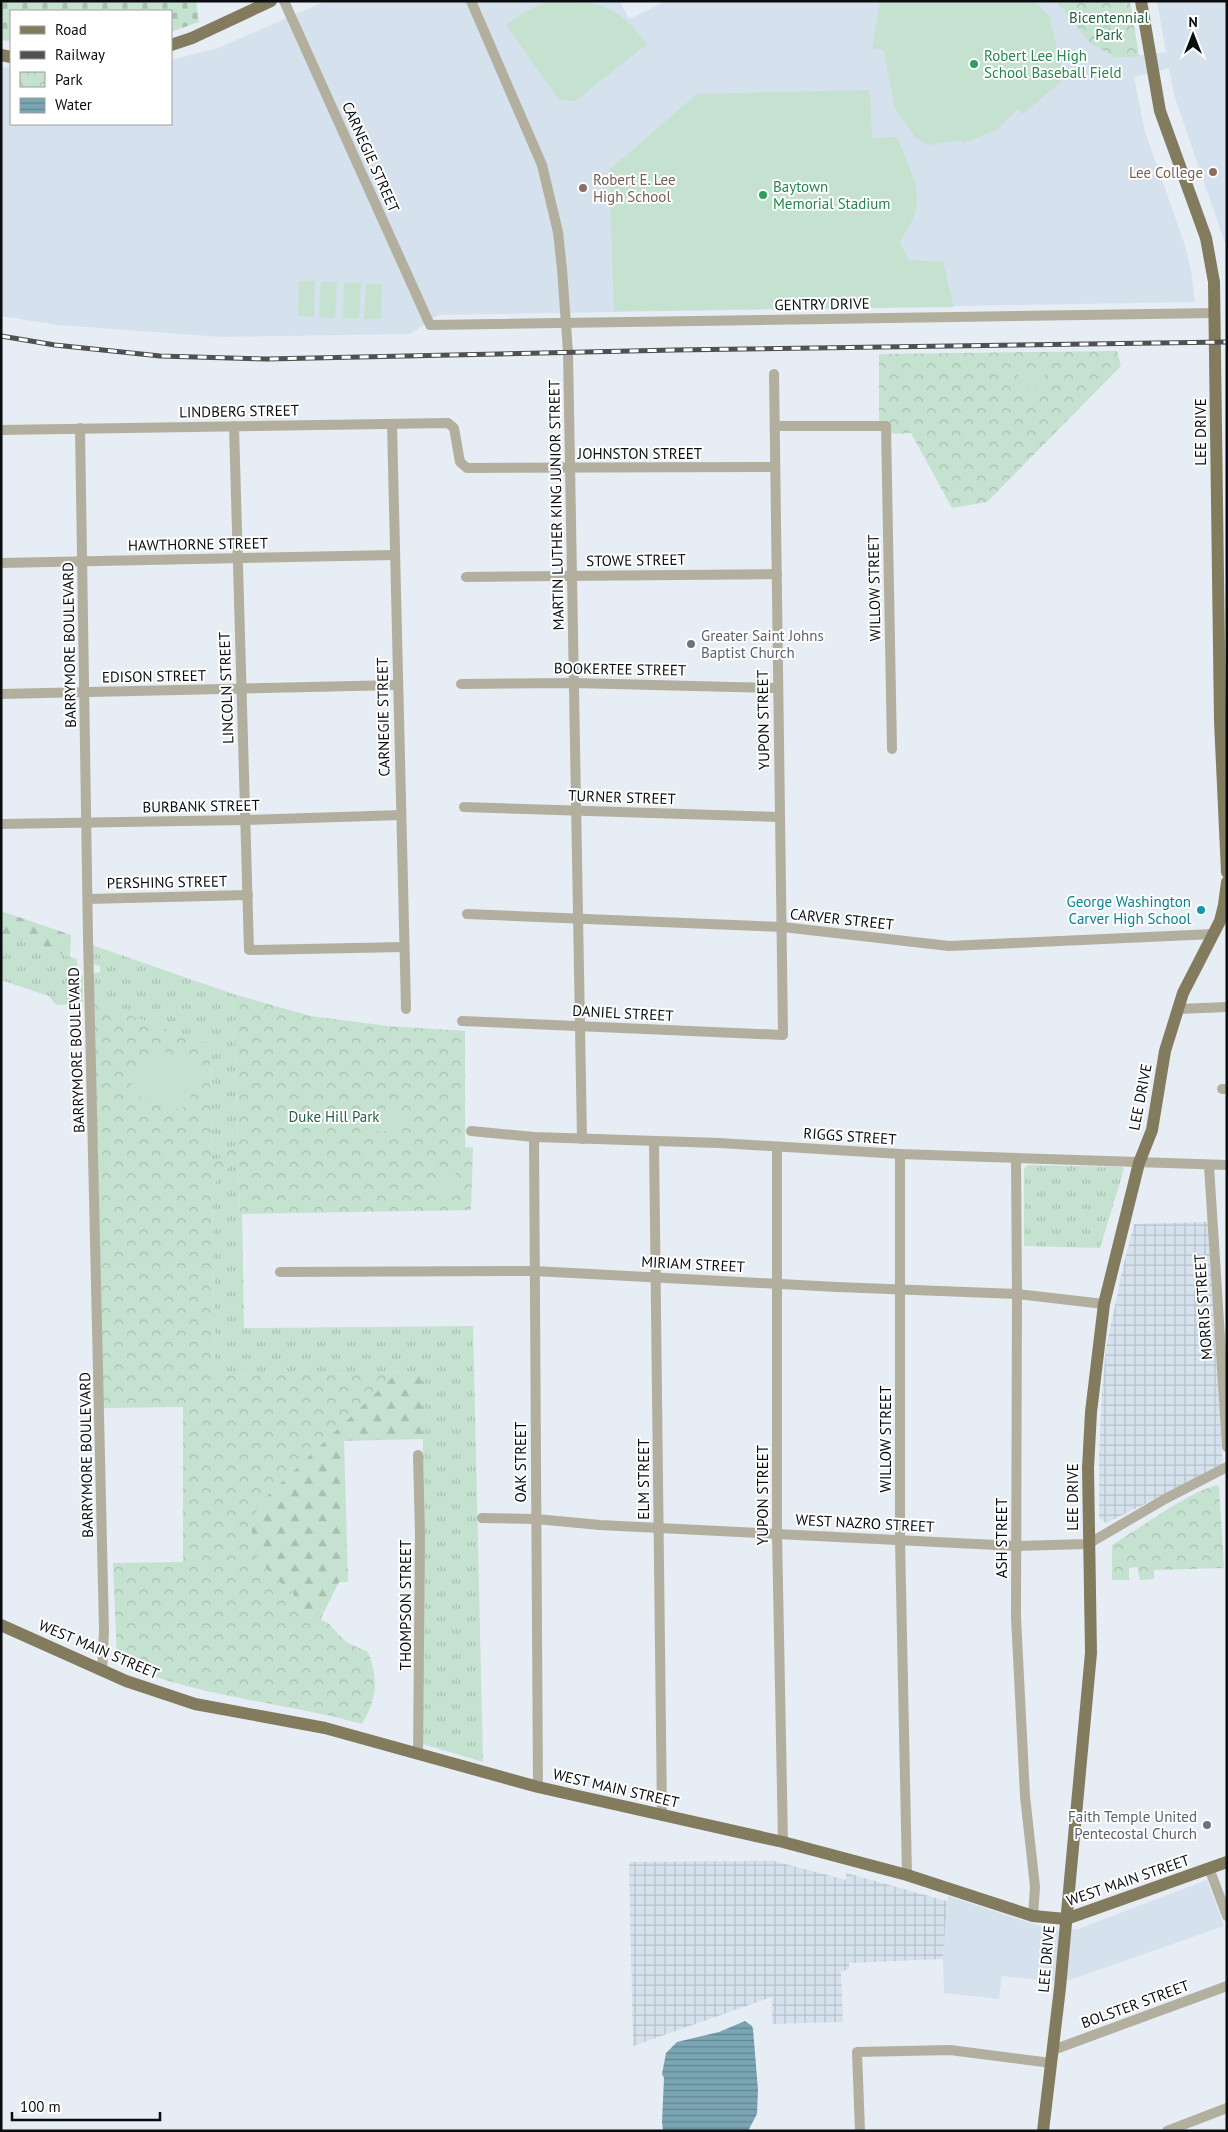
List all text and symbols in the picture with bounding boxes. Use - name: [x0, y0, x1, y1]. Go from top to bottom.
- park label: Bicentennial Park: [1069, 8, 1150, 44]
- legend: [10, 10, 172, 125]
- north arrow: [1168, 10, 1218, 60]
- text: N: [1188, 13, 1198, 31]
- text: Road: [55, 20, 87, 39]
- text: Railway: [55, 45, 105, 64]
- place label: Robert Lee High School Baseball Field: [984, 46, 1122, 82]
- marker: Robert Lee High School Baseball Field: [968, 58, 980, 70]
- text: Park: [55, 70, 83, 89]
- text: Water: [55, 95, 92, 114]
- street label: CARNEGIE STREET: [338, 99, 404, 216]
- place label: Lee College: [1129, 163, 1203, 182]
- marker: Lee College: [1207, 166, 1219, 178]
- place label: Robert E. Lee High School: [593, 170, 676, 206]
- place label: Baytown Memorial Stadium: [773, 177, 891, 213]
- marker: Robert E. Lee High School: [577, 182, 589, 194]
- marker: Baytown Memorial Stadium: [757, 189, 769, 201]
- street label: GENTRY DRIVE: [774, 294, 870, 314]
- street label: MARTIN LUTHER KING JUNIOR STREET: [544, 379, 568, 630]
- street label: LEE DRIVE: [1191, 398, 1210, 466]
- street label: LINDBERG STREET: [179, 400, 300, 422]
- street label: JOHNSTON STREET: [577, 444, 703, 463]
- street label: HAWTHORNE STREET: [128, 533, 269, 555]
- street label: WILLOW STREET: [864, 534, 884, 642]
- street label: STOWE STREET: [586, 550, 687, 570]
- street label: BARRYMORE BOULEVARD: [58, 562, 80, 728]
- place label: Greater Saint Johns Baptist Church: [701, 626, 824, 662]
- street label: LINCOLN STREET: [215, 631, 237, 744]
- marker: Greater Saint Johns Baptist Church: [685, 638, 697, 650]
- street label: CARNEGIE STREET: [372, 657, 394, 777]
- street label: BOOKERTEE STREET: [554, 658, 687, 680]
- street label: EDISON STREET: [102, 666, 207, 686]
- street label: YUPON STREET: [753, 669, 773, 770]
- street label: TURNER STREET: [568, 786, 677, 808]
- street label: BURBANK STREET: [142, 795, 261, 817]
- street label: PERSHING STREET: [107, 871, 228, 893]
- place label: George Washington Carver High School: [1067, 892, 1192, 928]
- street label: CARVER STREET: [789, 904, 895, 934]
- marker: George Washington Carver High School: [1195, 904, 1207, 916]
- street label: BARRYMORE BOULEVARD: [64, 967, 88, 1133]
- street label: DANIEL STREET: [572, 1001, 675, 1025]
- street label: LEE DRIVE: [1124, 1062, 1156, 1132]
- park label: Duke Hill Park: [289, 1107, 380, 1126]
- street label: RIGGS STREET: [803, 1123, 898, 1149]
- street label: MIRIAM STREET: [641, 1252, 746, 1276]
- street label: MORRIS STREET: [1190, 1253, 1216, 1361]
- street label: BARRYMORE BOULEVARD: [75, 1372, 97, 1538]
- street label: WILLOW STREET: [876, 1385, 895, 1492]
- street label: OAK STREET: [511, 1421, 530, 1503]
- street label: ELM STREET: [634, 1438, 653, 1520]
- street label: YUPON STREET: [753, 1444, 772, 1545]
- street label: LEE DRIVE: [1063, 1463, 1082, 1531]
- street label: ASH STREET: [992, 1497, 1011, 1578]
- street label: WEST NAZRO STREET: [795, 1510, 936, 1536]
- street label: THOMPSON STREET: [396, 1539, 415, 1670]
- street label: WEST MAIN STREET: [36, 1615, 163, 1683]
- street label: WEST MAIN STREET: [551, 1764, 682, 1812]
- place label: Faith Temple United Pentecostal Church: [1068, 1807, 1197, 1843]
- marker: Faith Temple United Pentecostal Church: [1201, 1819, 1213, 1831]
- street label: WEST MAIN STREET: [1064, 1850, 1193, 1910]
- street label: LEE DRIVE: [1034, 1925, 1058, 1993]
- street label: BOLSTER STREET: [1078, 1975, 1192, 2032]
- scale bar: [12, 2090, 160, 2122]
- text: 100 m: [20, 2097, 61, 2116]

